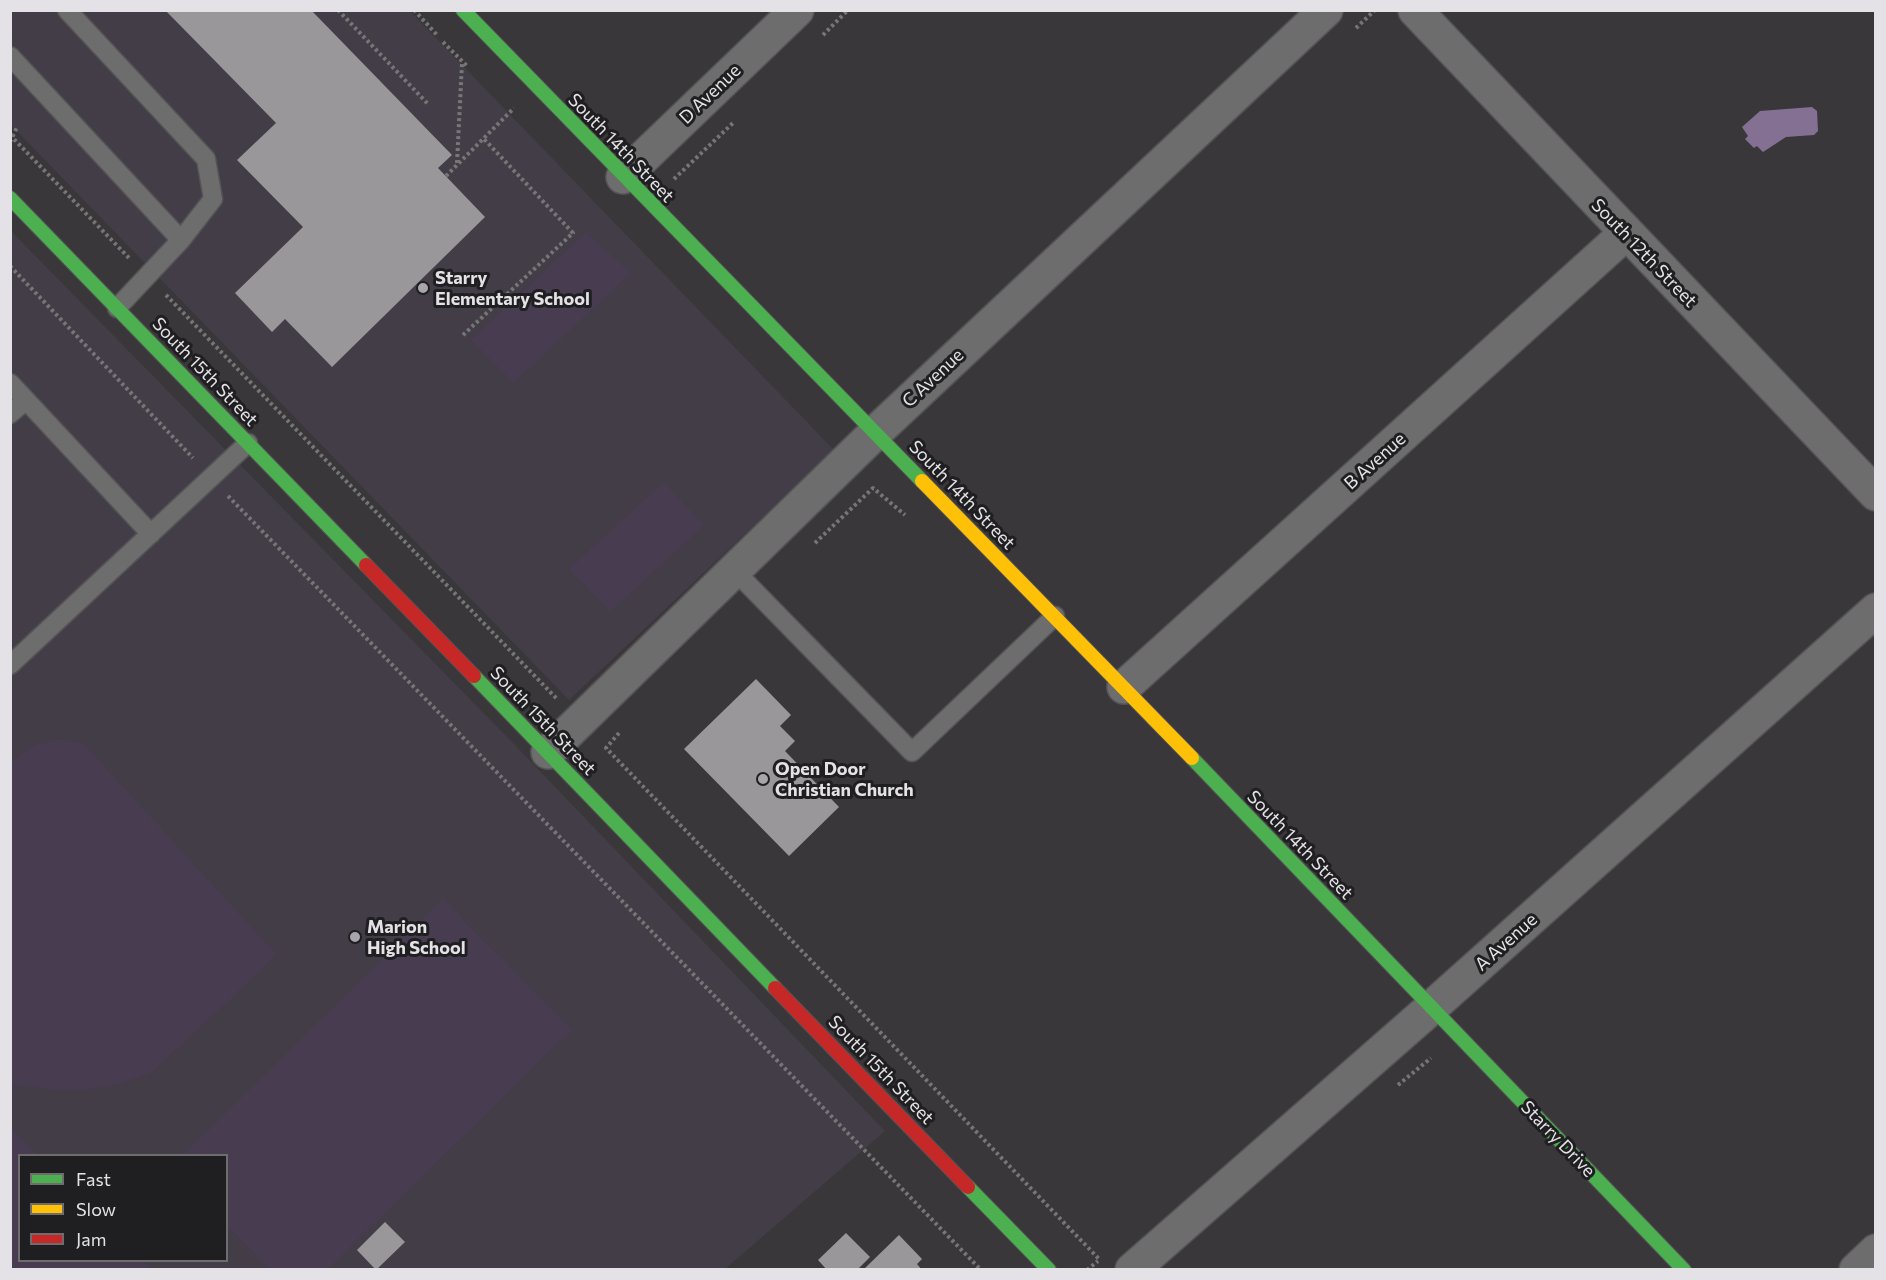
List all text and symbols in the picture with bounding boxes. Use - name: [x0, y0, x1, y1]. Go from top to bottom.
- street label: D Avenue: [675, 60, 745, 128]
- street label: South 14th Street: [564, 89, 678, 207]
- street label: South 12th Street: [1587, 194, 1701, 312]
- place label: Starry Elementary School: [435, 267, 590, 310]
- marker: Starry Elementary School: [416, 281, 430, 295]
- street label: South 15th Street: [148, 313, 262, 431]
- street label: C Avenue: [898, 344, 968, 412]
- street label: B Avenue: [1340, 428, 1410, 494]
- street label: South 14th Street: [905, 436, 1019, 554]
- street label: South 15th Street: [486, 662, 600, 780]
- place label: Open Door Christian Church: [775, 758, 914, 800]
- marker: Open Door Christian Church: [756, 772, 770, 786]
- street label: South 14th Street: [1243, 786, 1357, 904]
- street label: A Avenue: [1471, 909, 1541, 975]
- place label: Marion High School: [367, 916, 466, 958]
- marker: Marion High School: [348, 930, 362, 944]
- street label: South 15th Street: [824, 1011, 938, 1129]
- street label: Starry Drive: [1516, 1096, 1600, 1182]
- legend: [18, 1154, 228, 1262]
- text: Fast: [76, 1168, 111, 1190]
- text: Slow: [76, 1198, 116, 1220]
- text: Jam: [76, 1228, 106, 1250]

